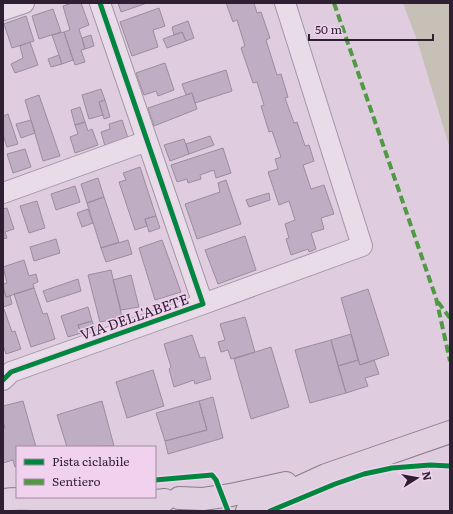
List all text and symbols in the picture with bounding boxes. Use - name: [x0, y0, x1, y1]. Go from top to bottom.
- scale bar: [309, 16, 433, 42]
- text: 50 m: [315, 20, 342, 38]
- street label: VIA DELL'ABETE: [77, 288, 191, 344]
- legend: [16, 446, 156, 498]
- text: Pista ciclabile: [52, 452, 130, 470]
- north arrow: [397, 458, 437, 498]
- text: N: [419, 470, 437, 482]
- text: Sentiero: [52, 472, 100, 490]

